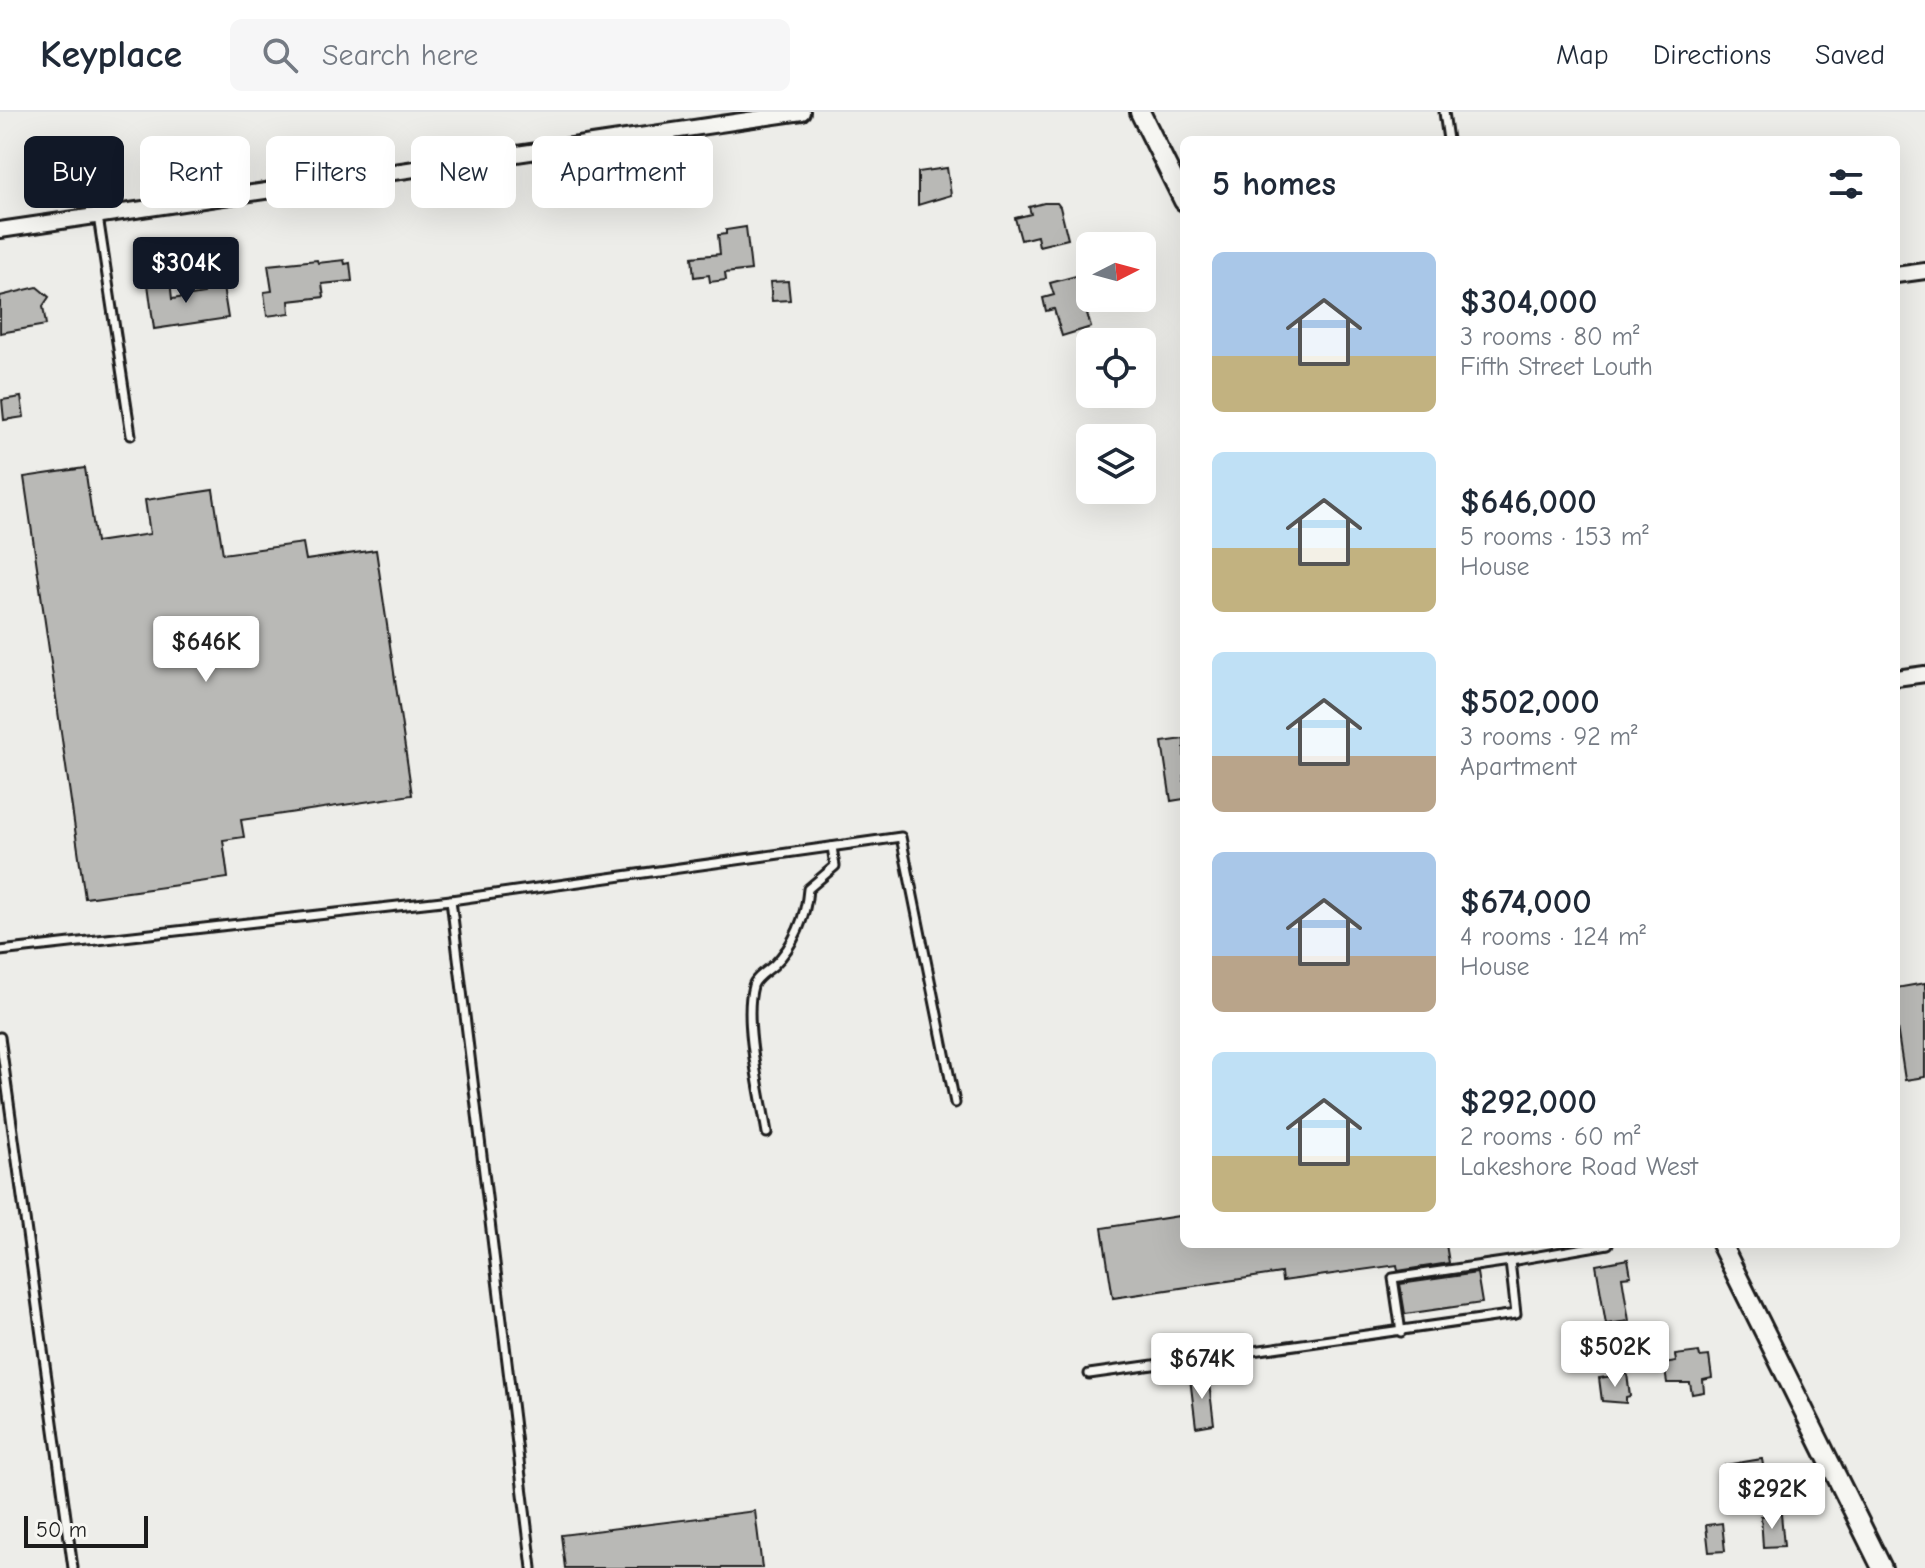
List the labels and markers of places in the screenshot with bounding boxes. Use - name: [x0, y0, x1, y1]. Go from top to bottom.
- pin: $304K: [130, 237, 242, 305]
- pin: $646K: [150, 616, 262, 684]
- pin: $502K: [1559, 1321, 1671, 1389]
- pin: $674K: [1146, 1333, 1258, 1401]
- pin: $292K: [1716, 1463, 1828, 1531]

